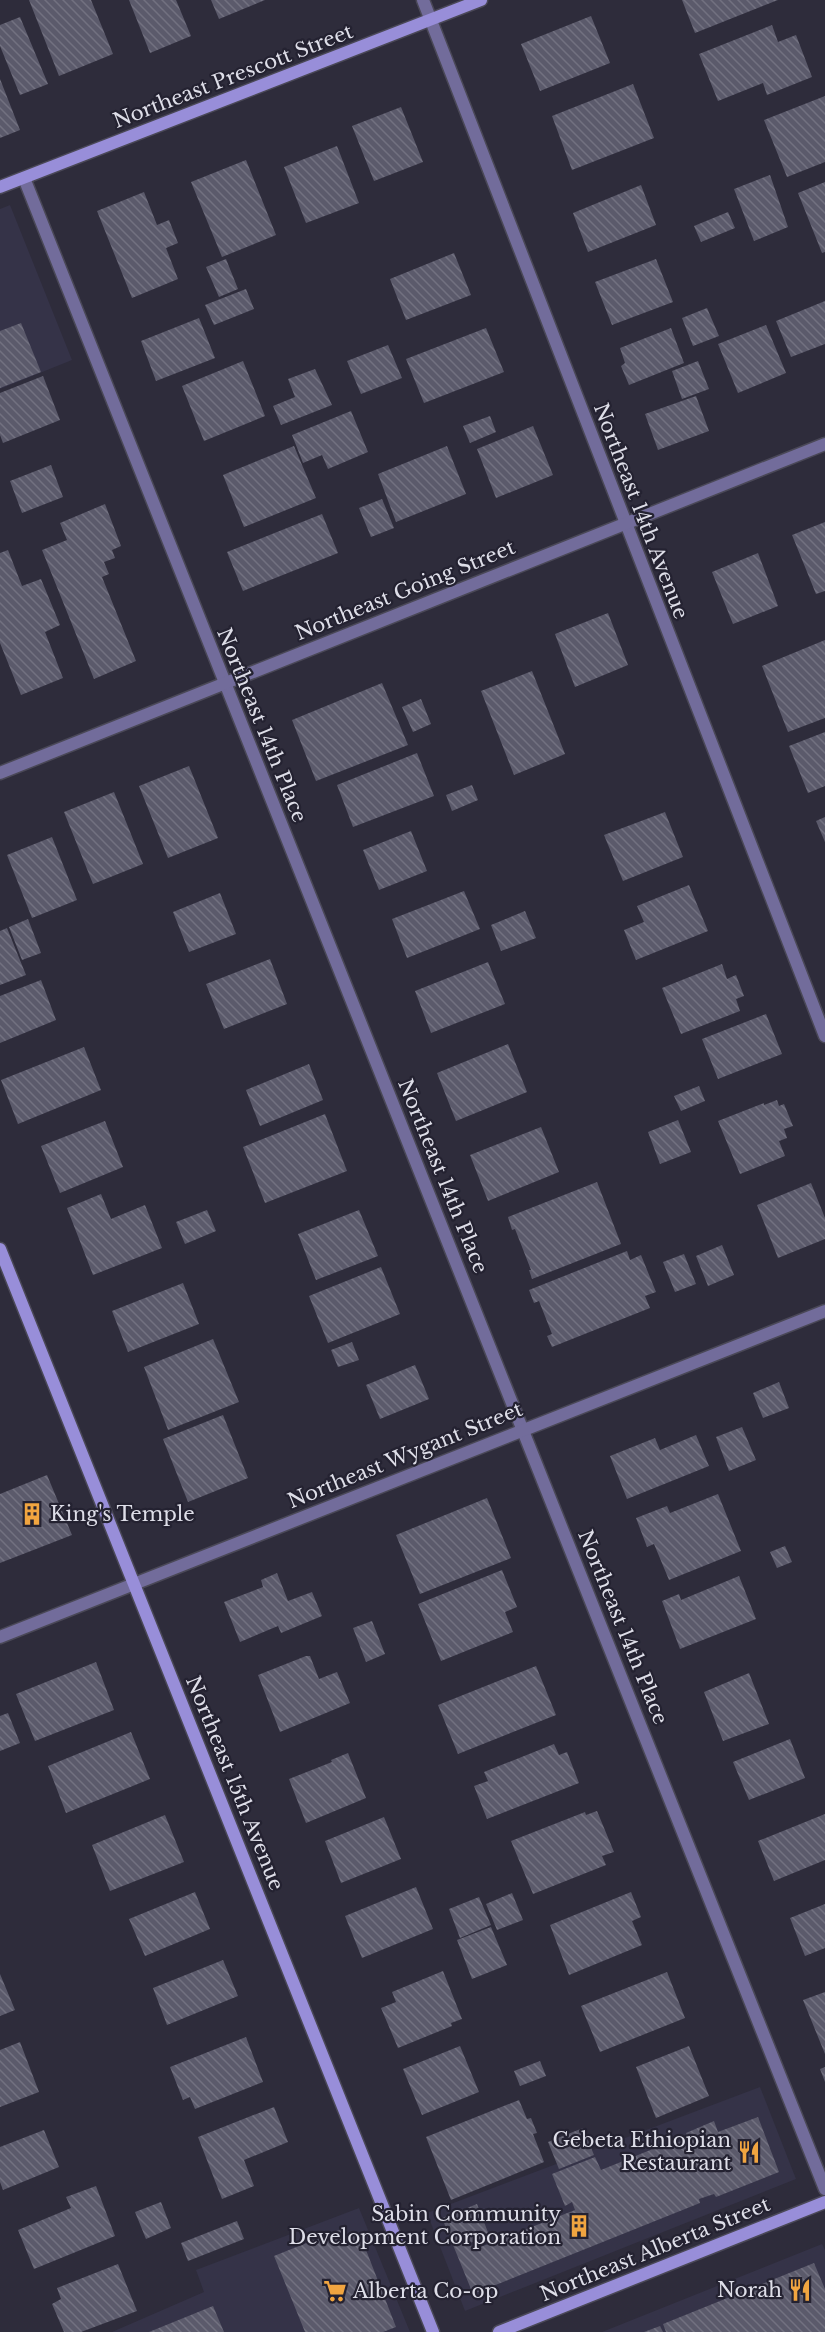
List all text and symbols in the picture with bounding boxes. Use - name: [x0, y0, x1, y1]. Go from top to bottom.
- street label: Northeast Prescott Street: [110, 19, 357, 133]
- street label: Northeast 14th Avenue: [589, 400, 693, 622]
- street label: Northeast Going Street: [292, 535, 519, 645]
- street label: Northeast 14th Place: [212, 624, 312, 826]
- street label: Northeast 14th Place: [393, 1075, 493, 1277]
- street label: Northeast Wygant Street: [284, 1397, 526, 1513]
- building icon: King's Temple: [19, 1501, 45, 1527]
- place label: King's Temple: [50, 1502, 195, 1526]
- street label: Northeast 14th Place: [573, 1526, 673, 1728]
- street label: Northeast 15th Avenue: [181, 1672, 289, 1894]
- place label: Gebeta Ethiopian Restaurant: [552, 2128, 731, 2175]
- restaurant icon: Gebeta Ethiopian Restaurant: [736, 2139, 762, 2165]
- street label: Northeast Alberta Street: [537, 2192, 774, 2306]
- place label: Sabin Community Development Corporation: [289, 2202, 561, 2249]
- building icon: Sabin Community Development Corporation: [566, 2213, 592, 2239]
- restaurant icon: Norah: [787, 2277, 813, 2303]
- supermarket icon: Alberta Co-op: [322, 2278, 348, 2304]
- place label: Norah: [717, 2278, 782, 2302]
- place label: Alberta Co-op: [352, 2279, 498, 2303]

